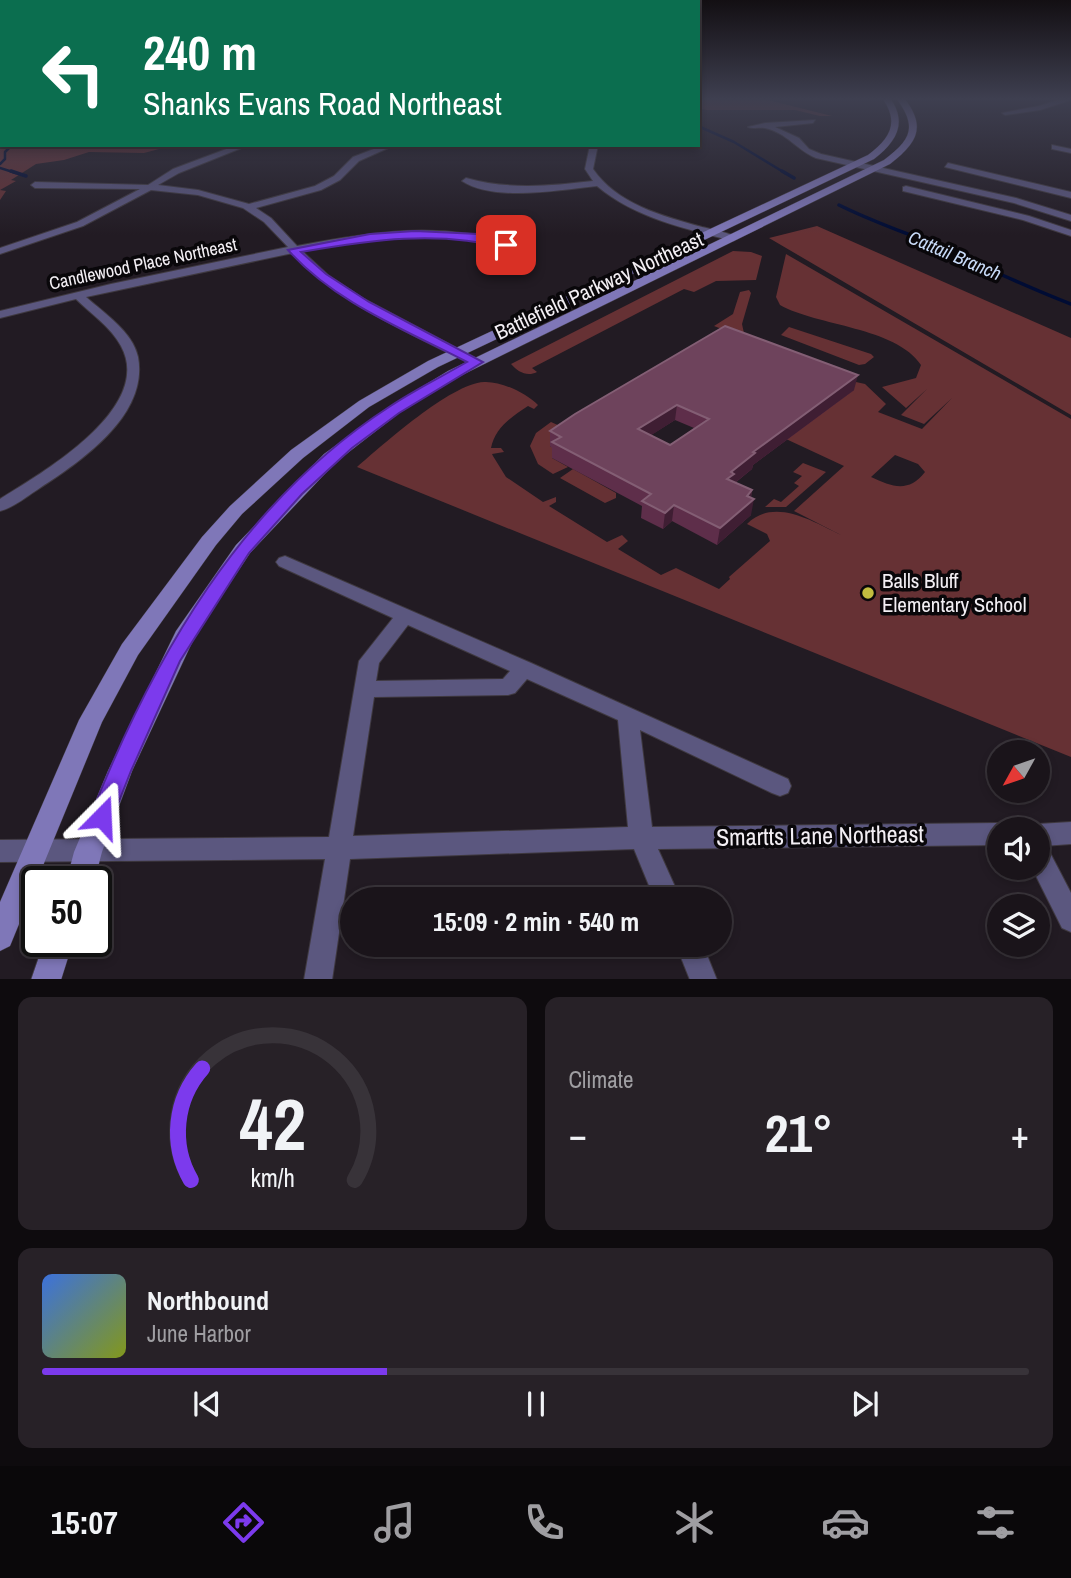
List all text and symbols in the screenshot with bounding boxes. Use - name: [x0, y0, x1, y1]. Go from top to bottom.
- text: 240 m: [143, 19, 257, 85]
- icon: left: [28, 28, 119, 119]
- text: Shanks Evans Road Northeast: [143, 82, 502, 125]
- pin: [476, 215, 536, 275]
- street label: Battlefield Parkway Northeast: [490, 224, 708, 347]
- water label: Cattail Branch: [904, 224, 1006, 286]
- icon: arrive: [487, 226, 525, 264]
- street label: Candlewood Place Northeast: [47, 231, 239, 296]
- place label: Balls Bluff Elementary School: [882, 566, 1027, 619]
- marker: Balls Bluff Elementary School: [860, 585, 876, 601]
- north arrow: [987, 740, 1050, 803]
- map controls: [987, 740, 1050, 957]
- position arrow: [65, 780, 139, 854]
- street label: Smartts Lane Northeast: [716, 817, 925, 853]
- button: sound: [987, 817, 1050, 880]
- speed limit sign: 50: [21, 866, 112, 957]
- button: layers: [987, 894, 1050, 957]
- text: 15:09 · 2 min · 540 m: [433, 904, 639, 939]
- text: Climate: [569, 1064, 633, 1095]
- text: 42: [239, 1075, 305, 1173]
- text: 21°: [765, 1098, 833, 1168]
- text: −: [569, 1109, 587, 1160]
- text: +: [1011, 1109, 1029, 1160]
- text: km/h: [250, 1160, 294, 1194]
- text: Northbound: [147, 1283, 269, 1318]
- text: June Harbor: [147, 1318, 251, 1349]
- icon: previous: [188, 1385, 226, 1423]
- icon: pause: [517, 1385, 555, 1423]
- icon: next: [846, 1385, 884, 1423]
- icon: directions: [219, 1498, 268, 1547]
- icon: music: [370, 1498, 419, 1547]
- icon: phone: [520, 1498, 569, 1547]
- icon: climate: [670, 1498, 719, 1547]
- icon: car: [821, 1498, 870, 1547]
- icon: filters: [971, 1498, 1020, 1547]
- text: 15:07: [51, 1501, 118, 1544]

